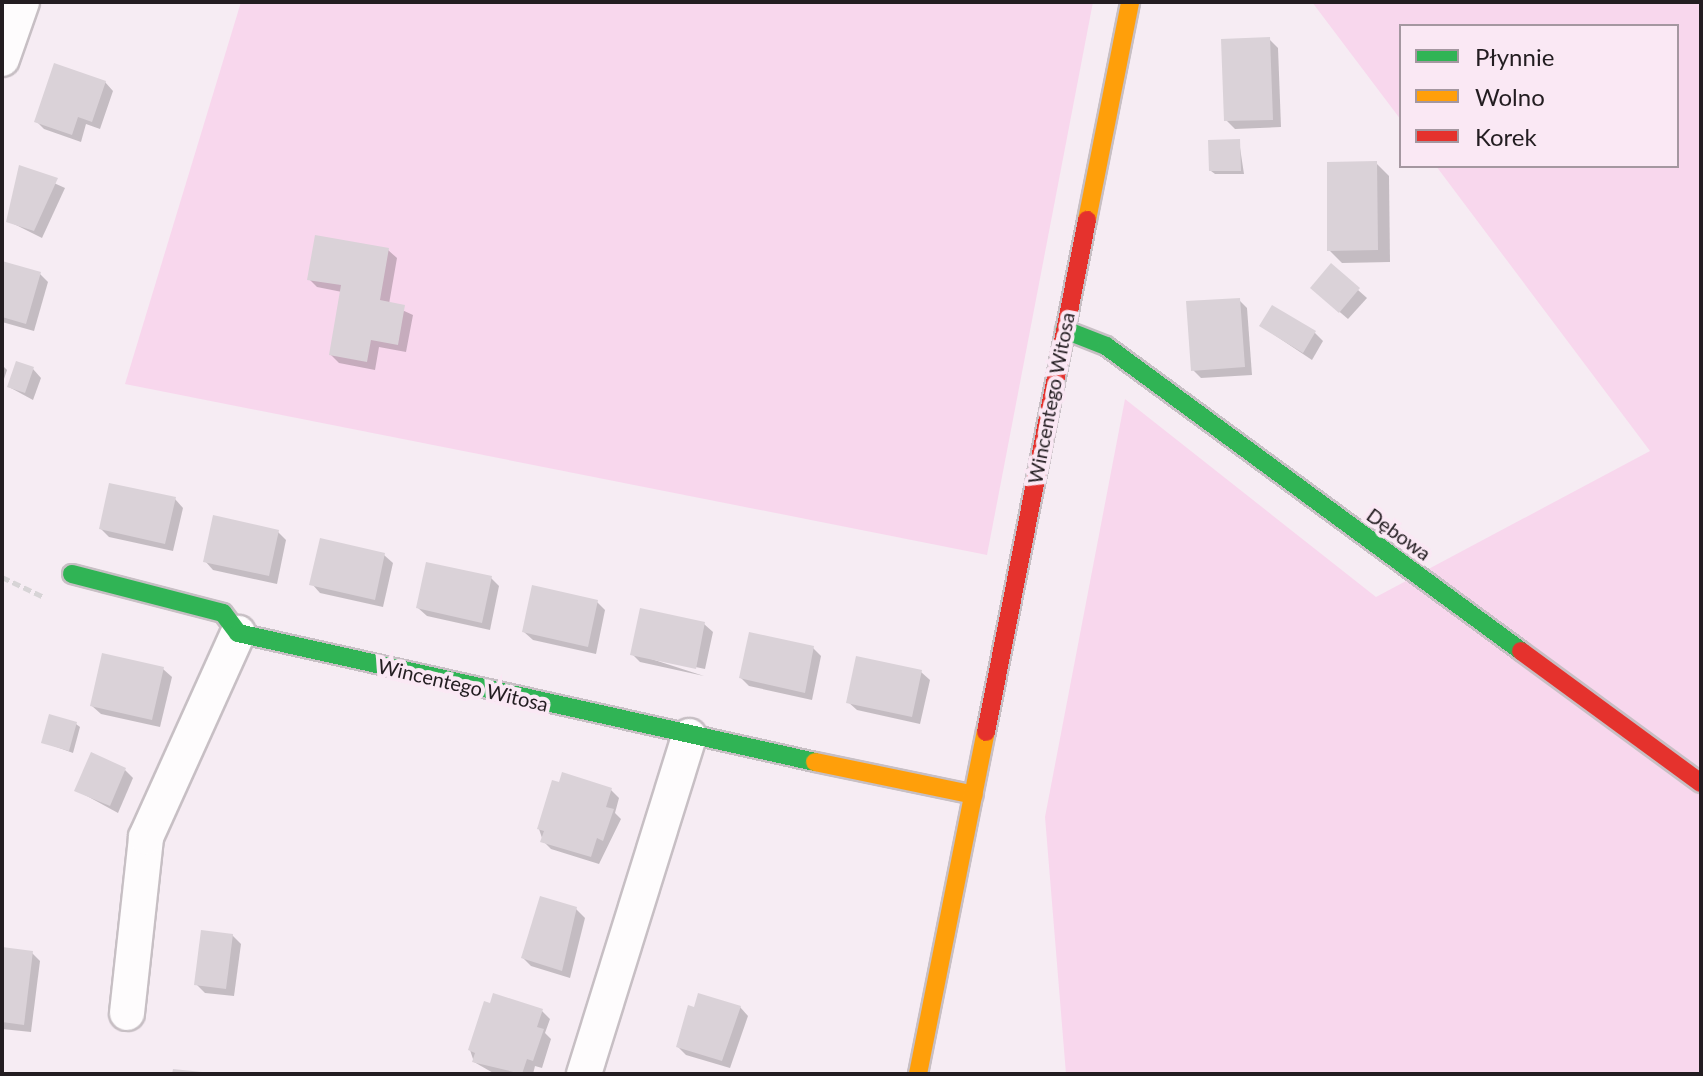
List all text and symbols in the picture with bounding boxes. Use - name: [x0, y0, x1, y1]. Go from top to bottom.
- legend: [1399, 24, 1679, 168]
- text: Płynnie: [1475, 42, 1554, 71]
- text: Wolno: [1475, 82, 1545, 111]
- text: Korek: [1475, 122, 1537, 151]
- street label: Wincentego Witosa: [1023, 310, 1079, 486]
- street label: Dębowa: [1362, 503, 1436, 565]
- street label: Wincentego Witosa: [375, 654, 551, 716]

